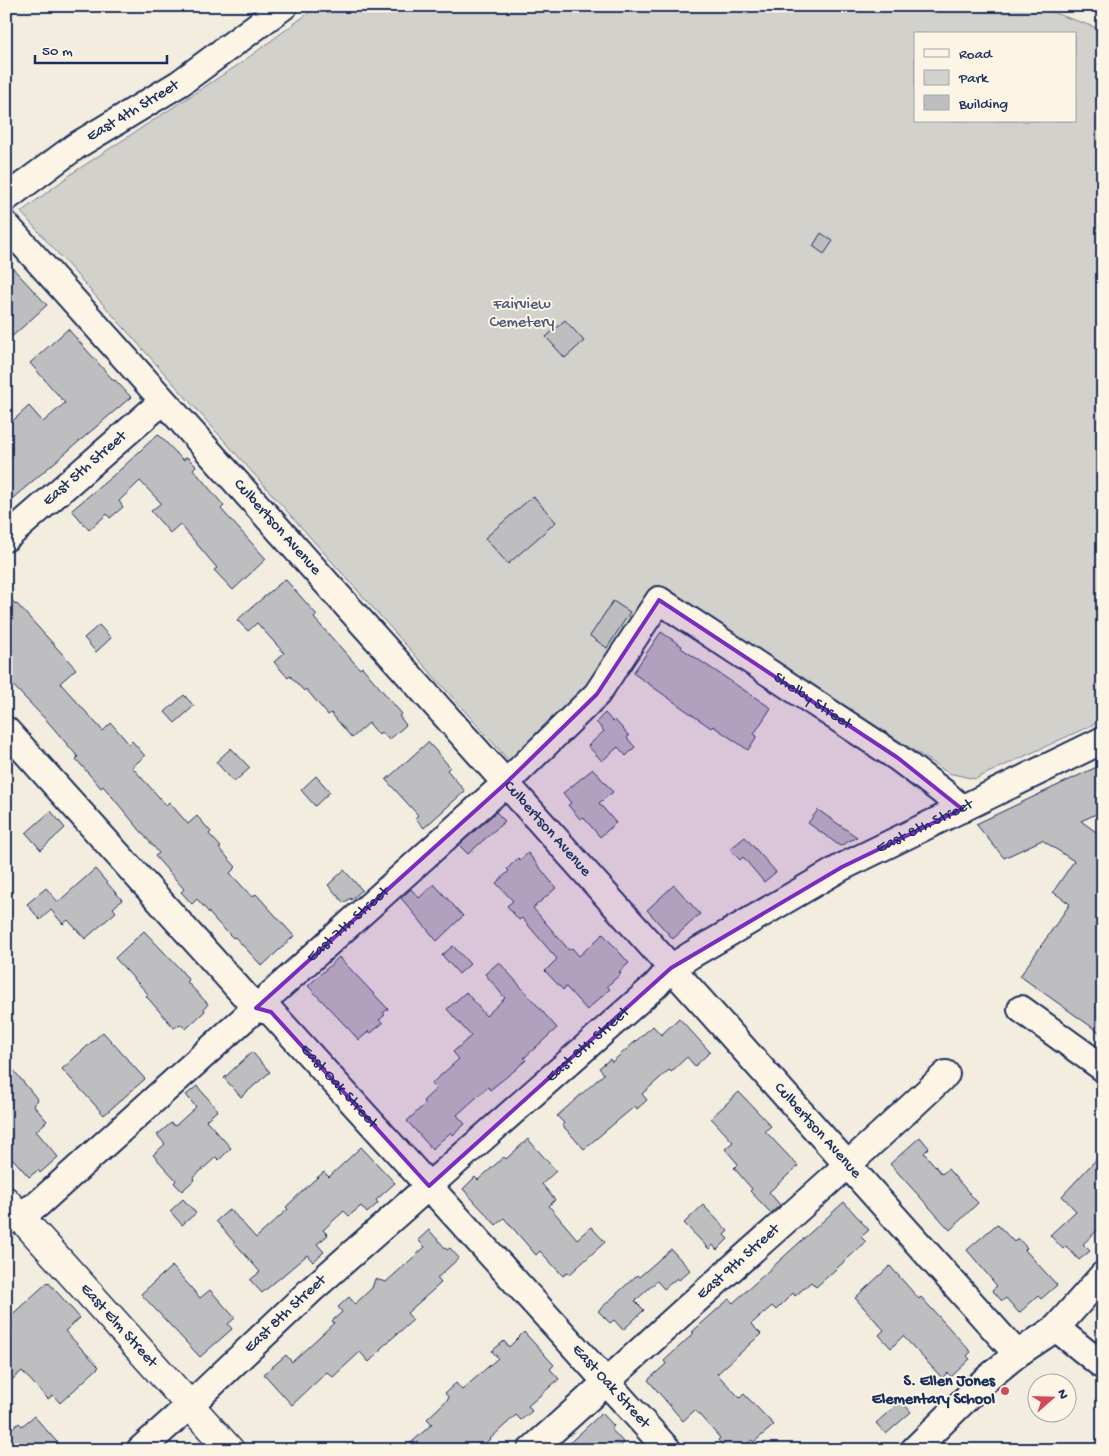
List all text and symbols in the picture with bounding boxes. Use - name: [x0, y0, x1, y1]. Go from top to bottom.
- scale bar: [35, 32, 168, 64]
- legend: [914, 32, 1076, 122]
- text: 50 m: [42, 43, 73, 61]
- text: Road: [959, 46, 993, 64]
- text: Park: [958, 70, 989, 88]
- street label: East 4th Street: [84, 75, 184, 147]
- text: Building: [958, 96, 1008, 114]
- park label: Fairview Cemetery: [490, 296, 555, 333]
- street label: East 5th Street: [39, 426, 132, 511]
- street label: Culbertson Avenue: [229, 476, 325, 580]
- street label: Shelby Street: [769, 668, 857, 735]
- street label: Culbertson Avenue: [499, 777, 595, 882]
- street label: East 8th Street: [873, 794, 978, 858]
- street label: East 7th Street: [303, 882, 395, 967]
- street label: East 8th Street: [542, 1002, 635, 1087]
- street label: East Oak Street: [296, 1040, 383, 1134]
- street label: Culbertson Avenue: [769, 1079, 866, 1183]
- street label: East 9th Street: [693, 1219, 785, 1304]
- street label: East 8th Street: [241, 1270, 332, 1357]
- street label: East Elm Street: [76, 1280, 162, 1373]
- street label: East Oak Street: [568, 1341, 655, 1434]
- place label: S. Ellen Jones Elementary School: [872, 1373, 996, 1410]
- north arrow: [1026, 1374, 1076, 1424]
- marker: S. Ellen Jones Elementary School: [999, 1385, 1011, 1397]
- text: N: [1052, 1387, 1071, 1402]

